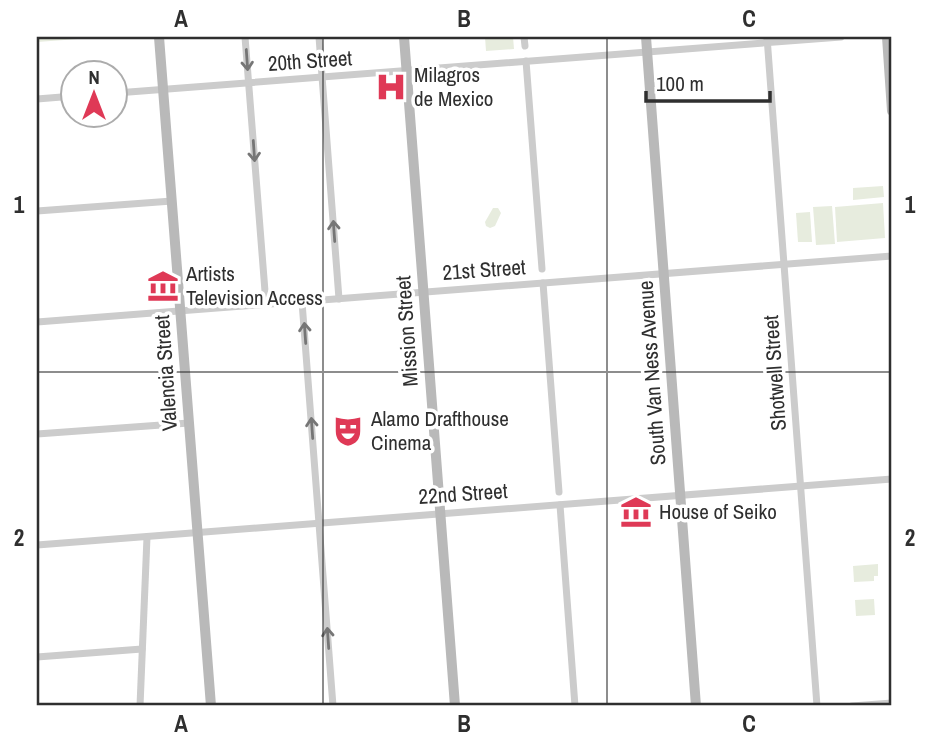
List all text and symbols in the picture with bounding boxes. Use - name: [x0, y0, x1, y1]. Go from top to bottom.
- text: A: [174, 3, 188, 34]
- text: B: [457, 3, 471, 34]
- text: C: [742, 3, 756, 34]
- street label: 20th Street: [267, 43, 353, 78]
- one-way arrow: [241, 48, 254, 71]
- north arrow: [60, 60, 130, 130]
- place label: Milagros de Mexico: [414, 60, 493, 113]
- scale bar: [646, 60, 770, 104]
- text: N: [88, 64, 100, 90]
- text: 100 m: [656, 69, 704, 98]
- hospital icon: Milagros de Mexico: [374, 70, 408, 104]
- one-way arrow: [248, 139, 261, 162]
- text: 1: [14, 189, 25, 220]
- text: 1: [905, 189, 916, 220]
- one-way arrow: [327, 220, 340, 243]
- street label: 21st Street: [441, 252, 527, 287]
- place label: Artists Television Access: [185, 259, 323, 312]
- museum icon: Artists Television Access: [146, 269, 180, 303]
- street label: Mission Street: [388, 274, 425, 387]
- street label: South Van Ness Avenue: [631, 280, 672, 466]
- street label: Valencia Street: [147, 314, 184, 432]
- street label: Shotwell Street: [756, 314, 793, 432]
- one-way arrow: [298, 323, 311, 345]
- place label: Alamo Drafthouse Cinema: [370, 404, 509, 457]
- theatre icon: Alamo Drafthouse Cinema: [331, 414, 365, 448]
- one-way arrow: [305, 418, 318, 440]
- street label: 22nd Street: [418, 476, 509, 511]
- museum icon: House of Seiko: [619, 495, 653, 529]
- place label: House of Seiko: [659, 497, 777, 526]
- text: 2: [14, 522, 24, 553]
- text: 2: [905, 522, 915, 553]
- one-way arrow: [321, 627, 334, 650]
- text: A: [174, 708, 188, 739]
- text: B: [457, 708, 471, 739]
- text: C: [742, 708, 756, 739]

